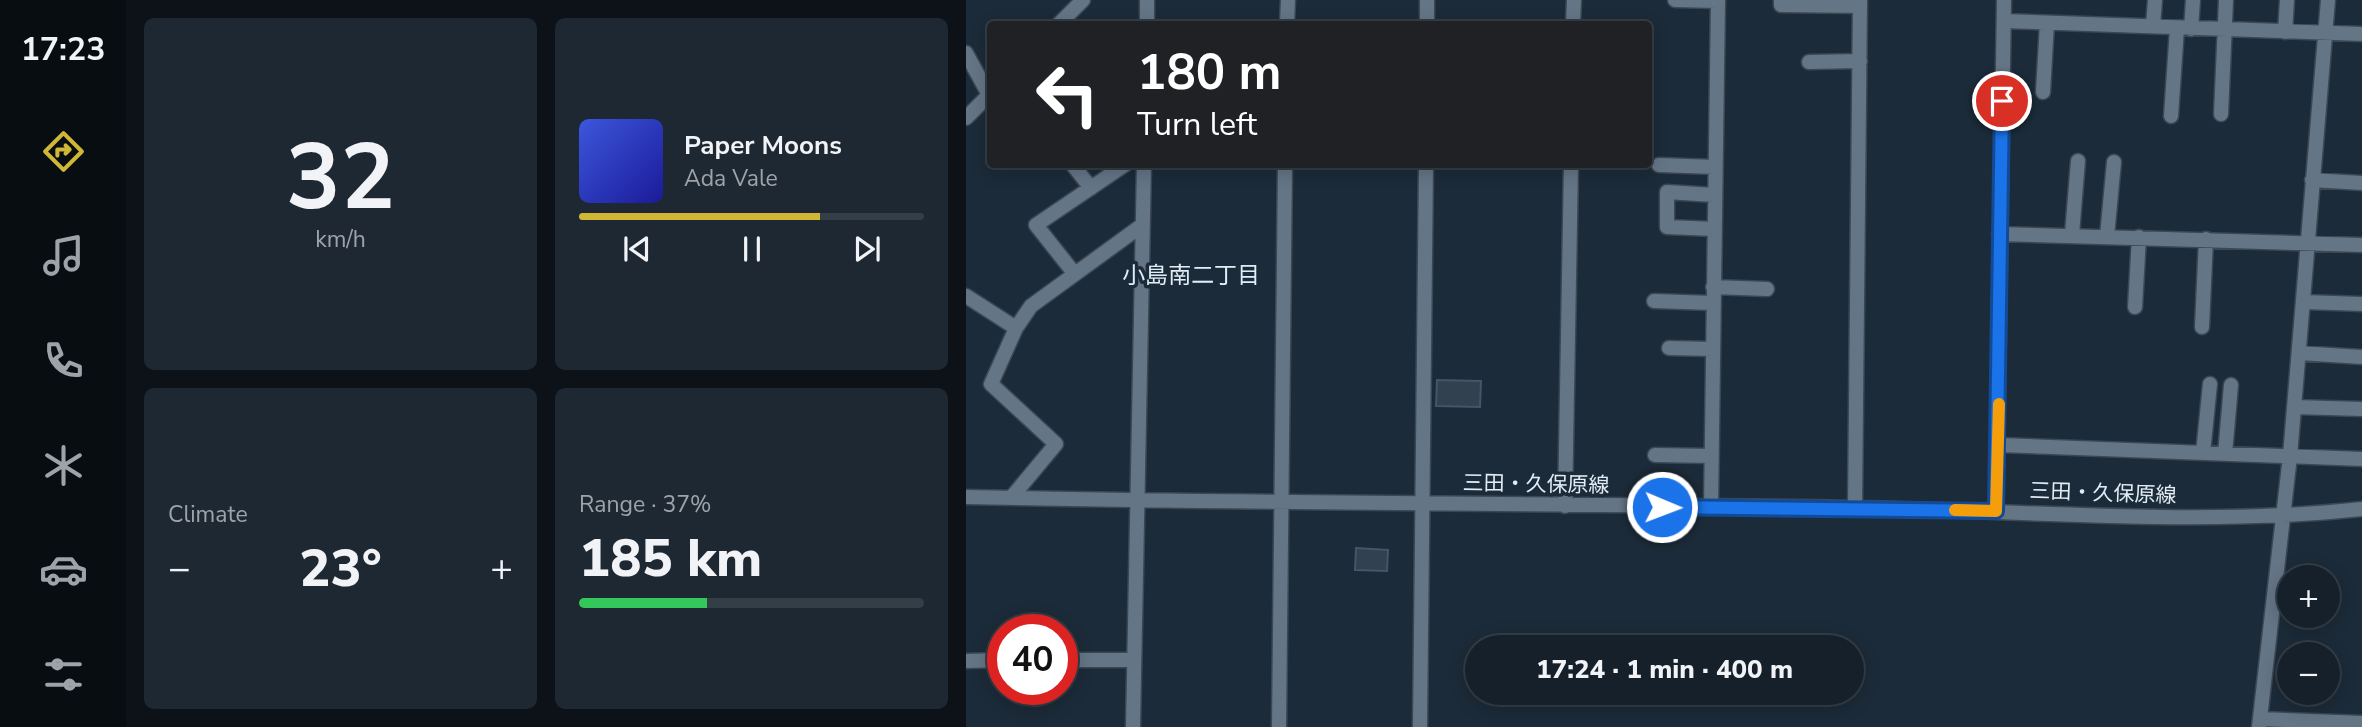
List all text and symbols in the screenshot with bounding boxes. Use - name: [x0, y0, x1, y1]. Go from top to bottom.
- text: 17:23: [21, 28, 105, 71]
- text: 180 m: [1137, 39, 1281, 106]
- icon: left: [1022, 49, 1113, 140]
- pin: [1972, 71, 2032, 131]
- icon: arrive: [1983, 82, 2021, 120]
- text: Turn left: [1137, 103, 1257, 146]
- text: 32: [286, 116, 395, 240]
- icon: directions: [39, 127, 88, 176]
- text: Paper Moons: [684, 128, 842, 163]
- text: Ada Vale: [684, 163, 778, 194]
- text: km/h: [315, 224, 366, 255]
- icon: previous: [618, 230, 656, 268]
- icon: pause: [733, 230, 771, 268]
- icon: next: [848, 230, 886, 268]
- icon: music: [39, 231, 88, 280]
- district label: 小島南二丁目: [1122, 260, 1260, 291]
- icon: phone: [39, 336, 88, 385]
- icon: climate: [39, 441, 88, 490]
- street label: 三田・久保原線: [1462, 469, 1610, 499]
- position arrow: [1625, 470, 1699, 544]
- street label: 三田・久保原線: [2029, 476, 2177, 510]
- text: Range · 37%: [579, 489, 711, 520]
- text: Climate: [168, 499, 248, 530]
- text: 185 km: [579, 523, 762, 594]
- text: 23°: [299, 533, 382, 604]
- text: −: [168, 543, 191, 594]
- text: +: [490, 543, 513, 594]
- icon: car: [39, 545, 88, 594]
- map controls: [2277, 565, 2340, 705]
- button: +: [2277, 565, 2340, 628]
- speed limit sign: 40: [987, 614, 1078, 705]
- button: −: [2277, 642, 2340, 705]
- icon: filters: [39, 650, 88, 699]
- text: 17:24 · 1 min · 400 m: [1536, 652, 1793, 687]

